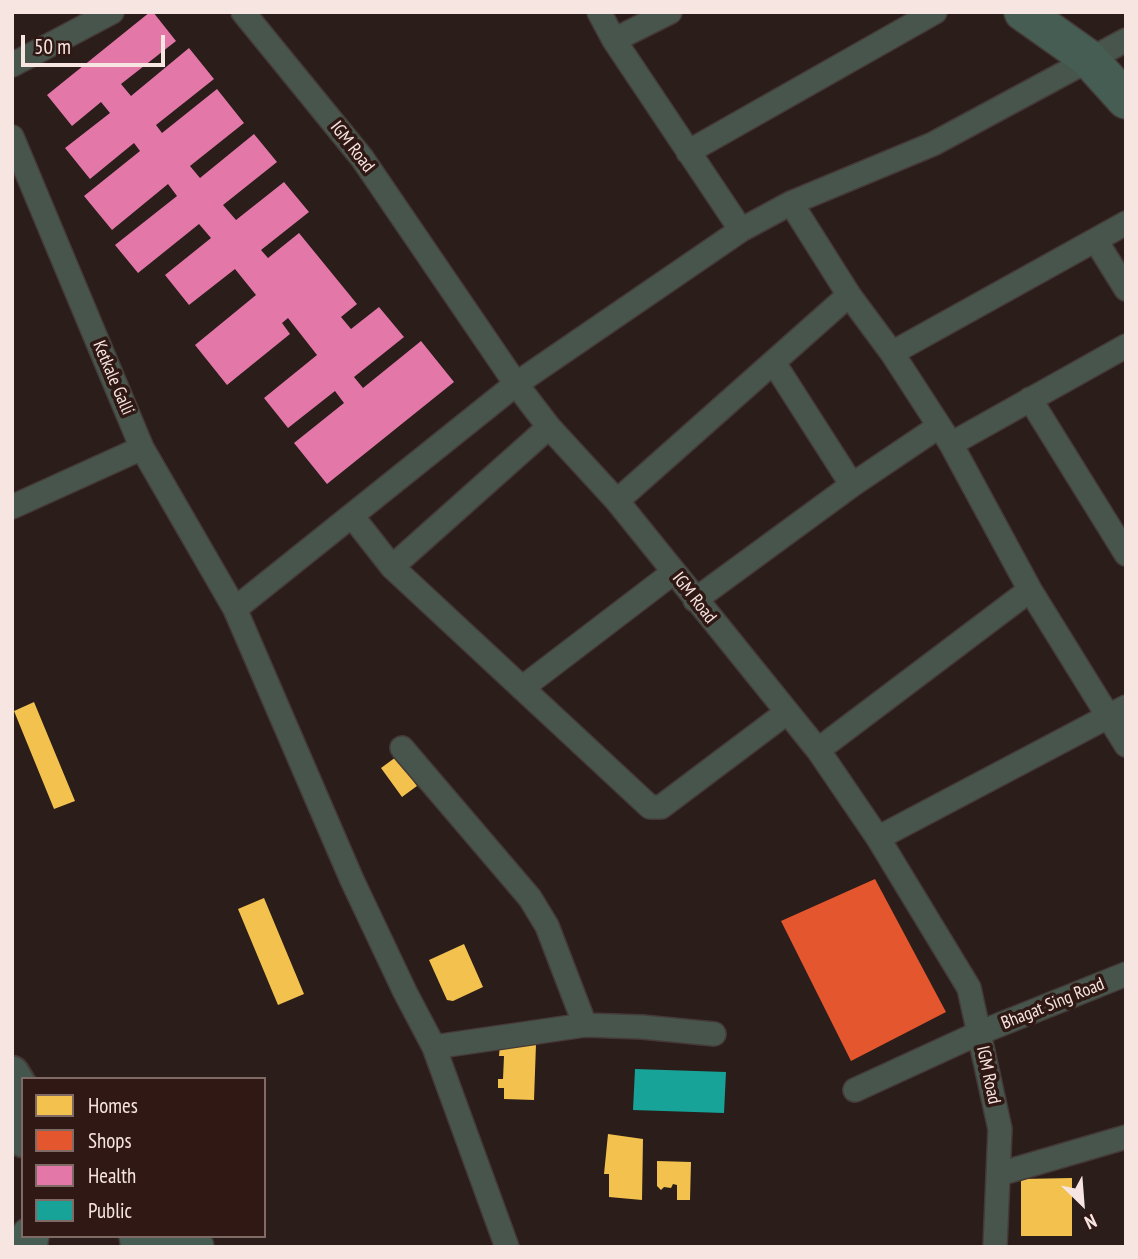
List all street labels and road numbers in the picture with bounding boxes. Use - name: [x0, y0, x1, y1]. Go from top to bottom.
- street label: IGM Road: [325, 117, 379, 177]
- street label: Ketkale Galli: [88, 338, 138, 418]
- street label: IGM Road: [667, 568, 721, 628]
- street label: Bhagat Sing Road: [998, 974, 1108, 1034]
- street label: IGM Road: [971, 1044, 1005, 1106]

